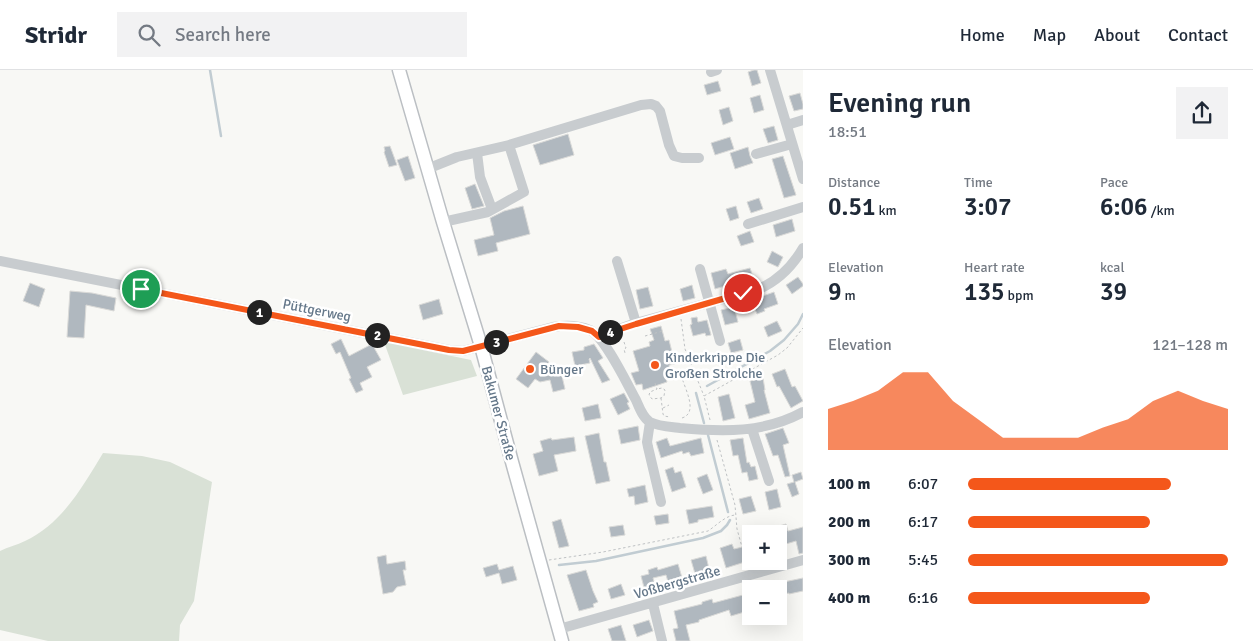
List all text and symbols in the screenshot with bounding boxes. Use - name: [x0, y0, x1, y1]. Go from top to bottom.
- search box: [117, 12, 467, 57]
- text: Stridr: [25, 20, 87, 50]
- icon: search: [135, 21, 163, 49]
- text: Search here: [175, 23, 271, 47]
- text: Home: [960, 24, 1005, 46]
- text: Map: [1033, 24, 1066, 46]
- text: About: [1094, 24, 1140, 46]
- text: Contact: [1168, 24, 1228, 46]
- text: Evening run: [828, 86, 971, 120]
- button: share: [1176, 87, 1228, 139]
- text: 18:51: [828, 122, 867, 142]
- text: Distance: [828, 174, 880, 191]
- text: Time: [964, 174, 993, 191]
- text: Pace: [1100, 174, 1128, 191]
- text: 0.51: [828, 191, 875, 222]
- text: 3:07: [964, 191, 1012, 222]
- text: 6:06: [1100, 191, 1148, 222]
- text: km: [875, 202, 897, 219]
- text: /km: [1148, 202, 1175, 219]
- text: Elevation: [828, 259, 884, 276]
- text: Heart rate: [964, 259, 1025, 276]
- text: kcal: [1100, 259, 1125, 276]
- pin: [120, 268, 162, 310]
- pin: [722, 272, 764, 314]
- icon: arrive: [127, 275, 155, 303]
- text: 9: [828, 276, 842, 307]
- text: 135: [964, 276, 1005, 307]
- text: 39: [1100, 276, 1127, 307]
- icon: check: [729, 279, 757, 307]
- text: m: [842, 287, 856, 304]
- text: bpm: [1005, 287, 1034, 304]
- street label: Püttgerweg: [281, 296, 353, 325]
- pin: 1: [246, 300, 272, 324]
- text: 1: [256, 304, 263, 321]
- pin: 4: [598, 320, 622, 344]
- pin: 2: [364, 322, 390, 348]
- text: 4: [607, 324, 614, 341]
- text: 2: [374, 327, 381, 344]
- pin: 3: [484, 330, 508, 354]
- text: 3: [493, 334, 500, 351]
- text: Elevation: [828, 335, 892, 355]
- text: 121–128 m: [1152, 335, 1228, 355]
- place label: Kinderkrippe Die Großen Strolche: [665, 349, 765, 382]
- marker: Kinderkrippe Die Großen Strolche: [649, 359, 661, 371]
- place label: Bünger: [540, 361, 584, 378]
- marker: Bünger: [524, 363, 536, 375]
- street label: Bakumer Straße: [478, 364, 519, 462]
- text: 100 m: [828, 474, 870, 494]
- text: 6:07: [908, 474, 938, 494]
- text: 200 m: [828, 512, 870, 532]
- text: 6:17: [908, 512, 938, 532]
- map controls: [742, 525, 787, 625]
- button: +: [742, 525, 787, 570]
- text: 300 m: [828, 550, 870, 570]
- text: 5:45: [908, 550, 938, 570]
- street label: Voßbergstraße: [632, 562, 722, 603]
- button: −: [742, 580, 787, 625]
- text: 400 m: [828, 588, 870, 608]
- text: 6:16: [908, 588, 938, 608]

